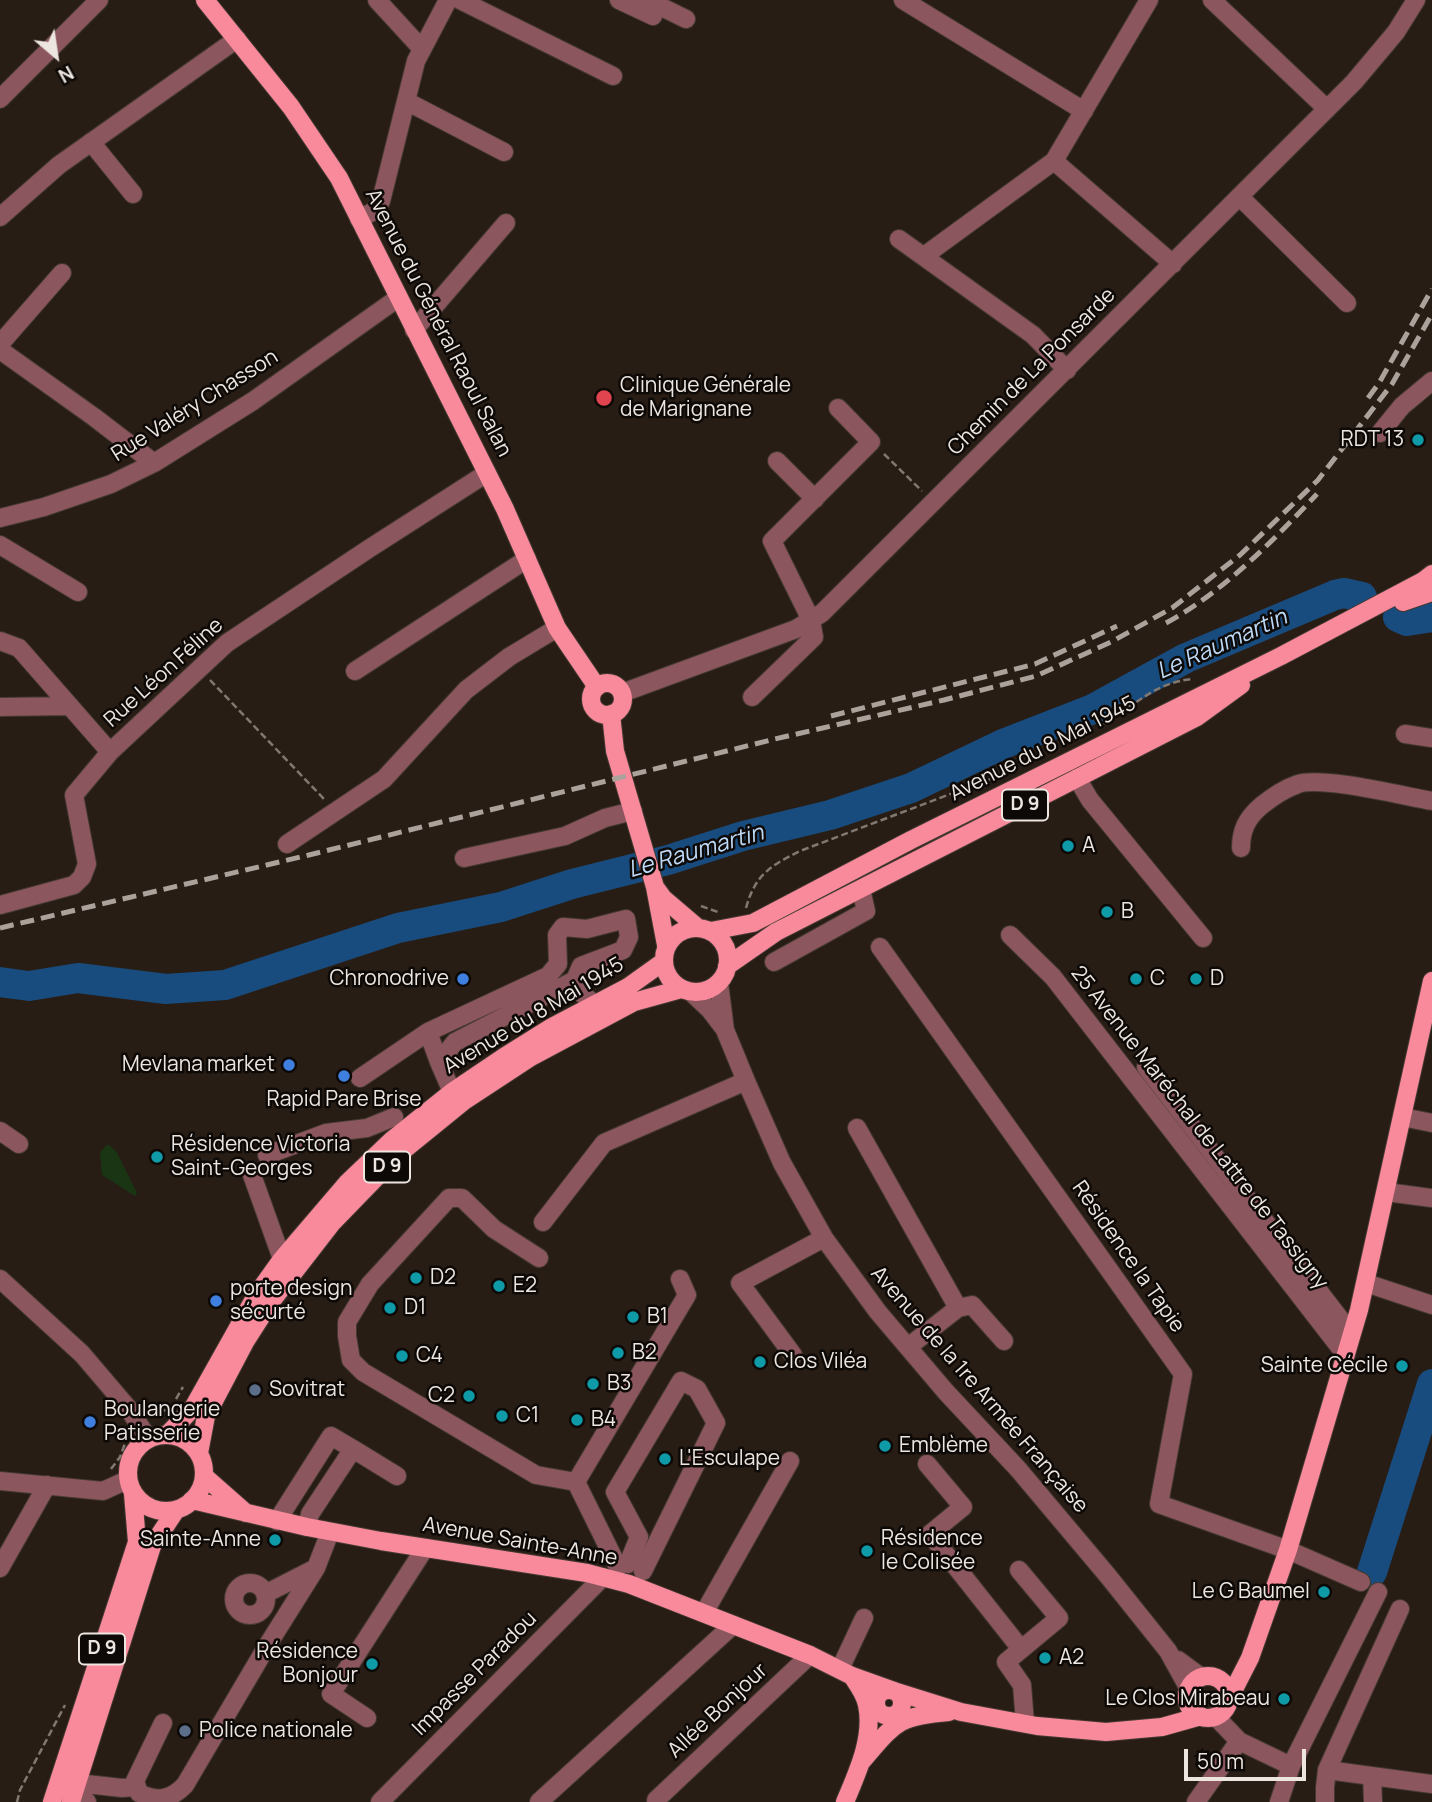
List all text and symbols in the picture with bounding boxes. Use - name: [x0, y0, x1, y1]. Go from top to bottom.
- north arrow: [21, 21, 91, 91]
- text: N: [54, 60, 78, 89]
- street label: Avenue du Général Raoul Salan: [359, 185, 517, 461]
- street label: Chemin de La Ponsarde: [943, 283, 1121, 461]
- street label: Rue Valéry Chasson: [107, 345, 283, 467]
- place label: Clinique Générale de Marignane: [620, 373, 791, 423]
- marker: Clinique Générale de Marignane: [594, 388, 614, 408]
- place label: RDT 13: [1341, 427, 1404, 453]
- marker: RDT 13: [1410, 432, 1426, 448]
- water label: Le Raumartin: [1153, 604, 1291, 686]
- street label: Rue Léon Féline: [99, 613, 229, 733]
- street label: Avenue du 8 Mai 1945: [946, 691, 1140, 807]
- road number: D 9: [1002, 790, 1048, 820]
- water label: Le Raumartin: [625, 820, 767, 884]
- place label: A: [1082, 833, 1095, 859]
- marker: A: [1060, 838, 1076, 854]
- place label: B: [1121, 899, 1134, 925]
- marker: B: [1099, 904, 1115, 920]
- street label: Avenue du 8 Mai 1945: [439, 952, 629, 1080]
- street label: 25 Avenue Maréchal de Lattre de Tassigny: [1065, 961, 1333, 1295]
- place label: Chronodrive: [329, 966, 449, 992]
- place label: C: [1150, 966, 1165, 992]
- place label: D: [1210, 966, 1224, 992]
- marker: Chronodrive: [455, 971, 471, 987]
- marker: C: [1128, 971, 1144, 987]
- marker: D: [1188, 971, 1204, 987]
- place label: Mevlana market: [122, 1052, 275, 1078]
- marker: Mevlana market: [281, 1057, 297, 1073]
- marker: Rapid Pare Brise: [336, 1068, 352, 1084]
- place label: Rapid Pare Brise: [266, 1087, 422, 1113]
- place label: Résidence Victoria Saint-Georges: [171, 1132, 350, 1182]
- marker: Résidence Victoria Saint-Georges: [149, 1149, 165, 1165]
- road number: D 9: [364, 1152, 410, 1182]
- street label: Résidence la Tapie: [1066, 1176, 1190, 1338]
- street label: Avenue de la 1re Armée Française: [865, 1262, 1093, 1518]
- place label: D2: [430, 1265, 456, 1291]
- marker: D2: [408, 1270, 424, 1286]
- place label: E2: [513, 1273, 537, 1299]
- place label: porte design sécurté: [230, 1276, 352, 1326]
- marker: E2: [491, 1278, 507, 1294]
- marker: porte design sécurté: [208, 1293, 224, 1309]
- place label: D1: [404, 1295, 426, 1321]
- marker: D1: [382, 1300, 398, 1316]
- place label: B1: [647, 1304, 668, 1330]
- marker: B1: [625, 1309, 641, 1325]
- place label: B2: [632, 1340, 657, 1366]
- place label: C4: [416, 1343, 443, 1369]
- marker: B2: [610, 1345, 626, 1361]
- marker: C4: [394, 1348, 410, 1364]
- place label: Clos Viléa: [774, 1349, 867, 1375]
- place label: Sainte Cécile: [1261, 1353, 1388, 1379]
- marker: Clos Viléa: [752, 1354, 768, 1370]
- marker: Sainte Cécile: [1394, 1358, 1410, 1374]
- place label: B3: [607, 1371, 631, 1397]
- marker: B3: [585, 1376, 601, 1392]
- place label: Sovitrat: [269, 1377, 345, 1403]
- marker: Sovitrat: [247, 1382, 263, 1398]
- place label: C2: [428, 1383, 455, 1409]
- marker: C2: [461, 1388, 477, 1404]
- place label: Boulangerie Patisserie: [104, 1397, 220, 1447]
- place label: C1: [516, 1403, 539, 1429]
- place label: B4: [591, 1407, 616, 1433]
- marker: C1: [494, 1408, 510, 1424]
- marker: B4: [569, 1412, 585, 1428]
- marker: Boulangerie Patisserie: [82, 1414, 98, 1430]
- place label: Emblème: [899, 1433, 988, 1459]
- marker: Emblème: [877, 1438, 893, 1454]
- place label: L'Esculape: [679, 1446, 780, 1472]
- marker: L'Esculape: [657, 1451, 673, 1467]
- street label: Avenue Sainte-Anne: [421, 1512, 619, 1572]
- place label: Résidence le Colisée: [881, 1526, 983, 1576]
- place label: Sainte-Anne: [140, 1527, 261, 1553]
- marker: Sainte-Anne: [267, 1532, 283, 1548]
- marker: Résidence le Colisée: [859, 1543, 875, 1559]
- place label: Le G Baumel: [1192, 1579, 1310, 1605]
- marker: Le G Baumel: [1316, 1584, 1332, 1600]
- street label: Impasse Paradou: [408, 1607, 542, 1741]
- road number: D 9: [79, 1634, 125, 1665]
- place label: Résidence Bonjour: [256, 1639, 358, 1689]
- place label: A2: [1059, 1645, 1084, 1671]
- marker: A2: [1037, 1650, 1053, 1666]
- marker: Résidence Bonjour: [364, 1656, 380, 1672]
- street label: Allée Bonjour: [663, 1658, 773, 1764]
- place label: Le Clos Mirabeau: [1105, 1686, 1270, 1712]
- marker: Le Clos Mirabeau: [1276, 1691, 1292, 1707]
- place label: Police nationale: [199, 1718, 353, 1744]
- marker: Police nationale: [177, 1723, 193, 1739]
- scale bar: [1187, 1736, 1310, 1780]
- text: 50 m: [1197, 1747, 1244, 1775]

